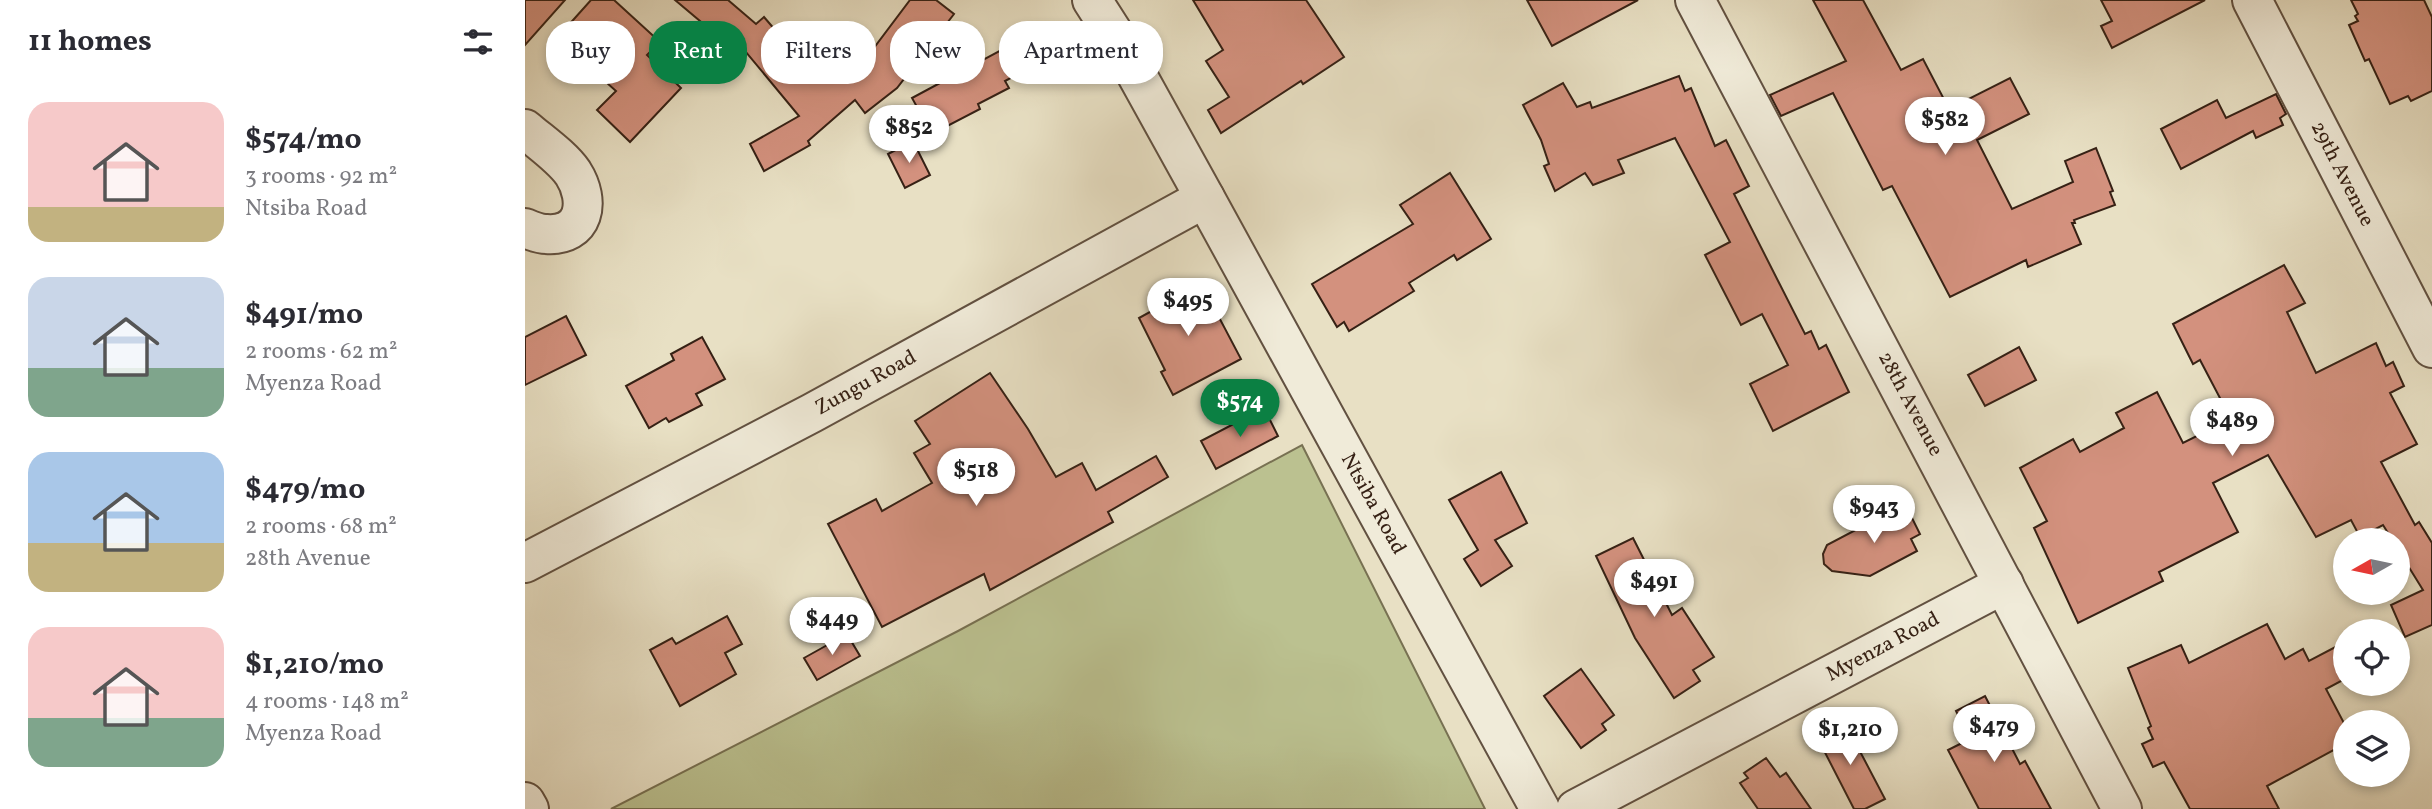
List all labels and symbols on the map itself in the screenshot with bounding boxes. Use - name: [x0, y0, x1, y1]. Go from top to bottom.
- pin: $582: [1904, 97, 1986, 157]
- pin: $852: [868, 106, 950, 165]
- street label: 29th Avenue: [2303, 116, 2381, 232]
- pin: $495: [1147, 278, 1229, 338]
- street label: Zungu Road: [810, 343, 922, 423]
- street label: 28th Avenue: [1870, 347, 1950, 461]
- pin: $574: [1199, 380, 1281, 439]
- pin: $489: [2191, 398, 2273, 458]
- pin: $518: [935, 448, 1017, 508]
- street label: Ntsiba Road: [1333, 448, 1413, 560]
- pin: $943: [1833, 486, 1915, 545]
- north arrow: [2333, 528, 2410, 606]
- pin: $491: [1613, 560, 1695, 619]
- pin: $449: [791, 598, 873, 657]
- street label: Myenza Road: [1821, 605, 1945, 689]
- pin: $479: [1953, 704, 2035, 764]
- pin: $1,210: [1793, 708, 1907, 767]

